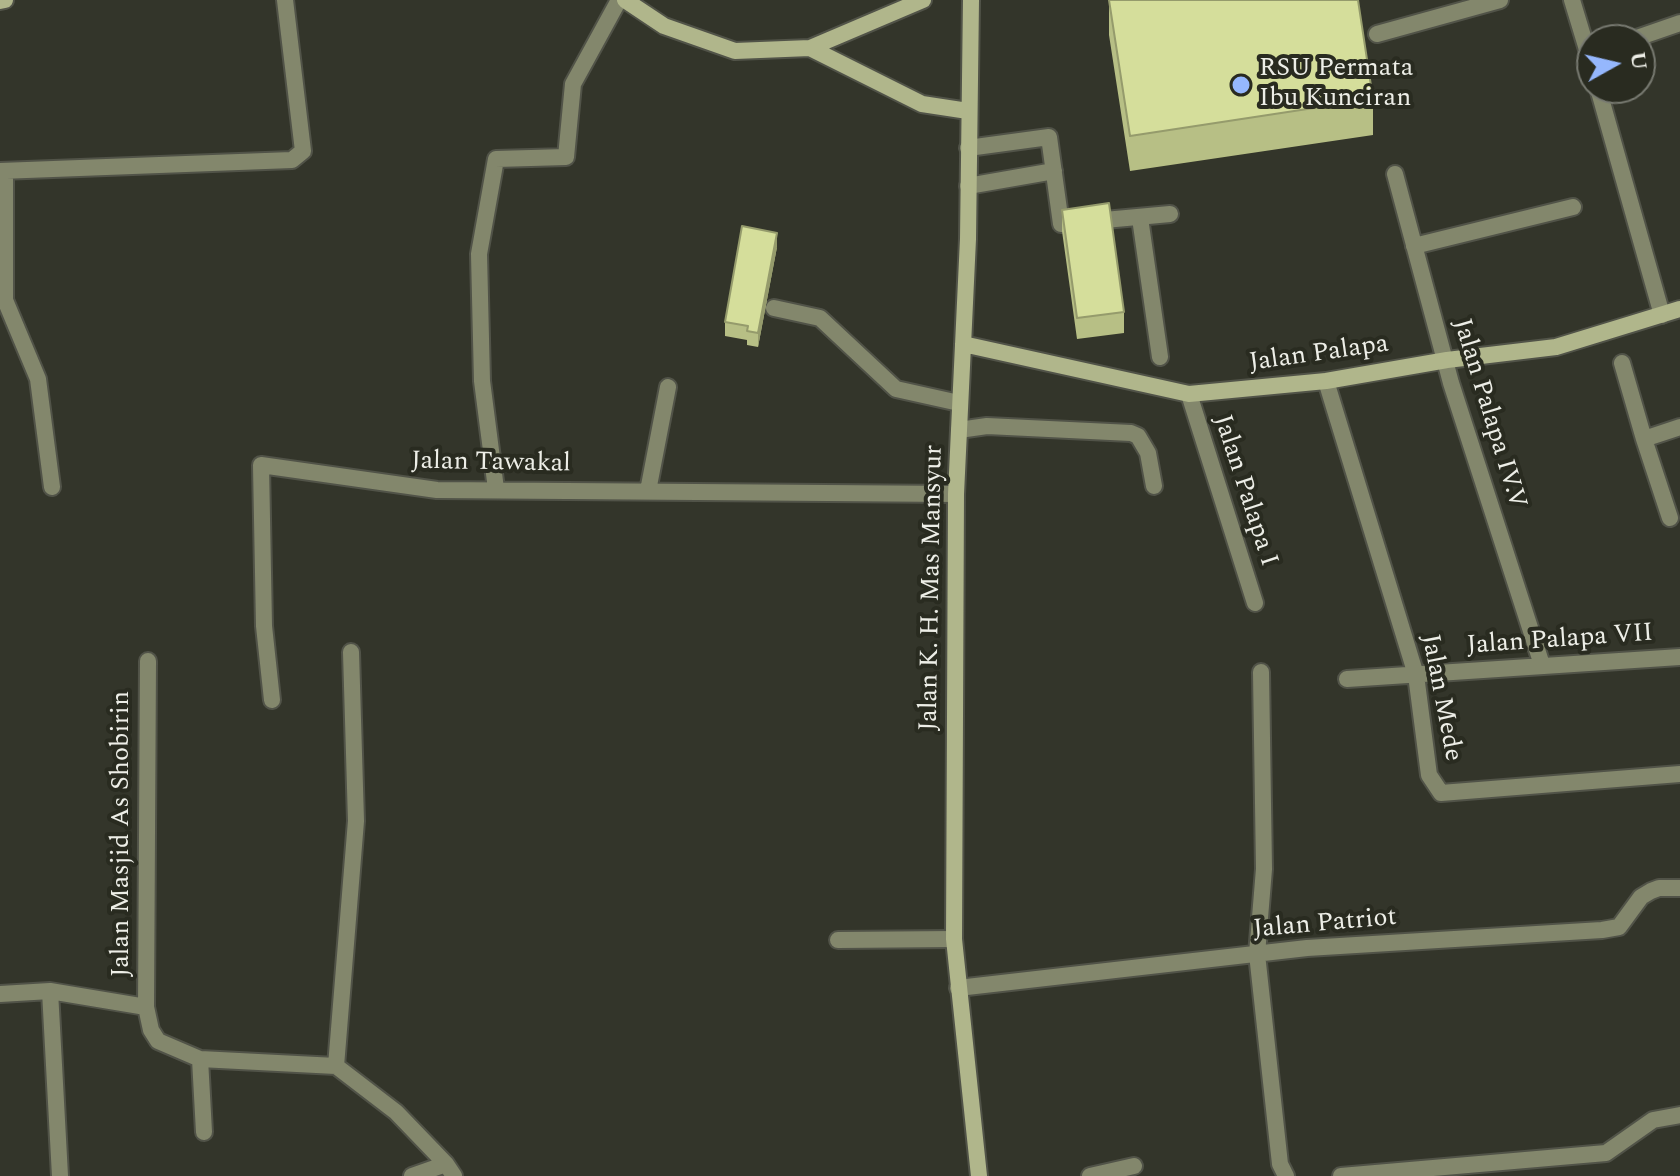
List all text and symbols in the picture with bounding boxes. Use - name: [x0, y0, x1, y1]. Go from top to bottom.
- north arrow: [1576, 24, 1656, 104]
- text: U: [1621, 49, 1656, 72]
- place label: RSU Permata Ibu Kunciran: [1259, 54, 1413, 116]
- marker: RSU Permata Ibu Kunciran: [1230, 74, 1252, 96]
- street label: Jalan Palapa IV.V: [1444, 315, 1532, 513]
- street label: Jalan Palapa: [1247, 330, 1391, 380]
- street label: Jalan Palapa I: [1205, 411, 1283, 571]
- street label: Jalan K. H. Mas Mansyur: [915, 445, 951, 731]
- street label: Jalan Tawakal: [411, 447, 571, 481]
- street label: Jalan Palapa VII: [1466, 619, 1654, 663]
- street label: Jalan Mede: [1412, 632, 1468, 764]
- street label: Jalan Masjid As Shobirin: [107, 691, 139, 977]
- street label: Jalan Patriot: [1252, 903, 1398, 947]

